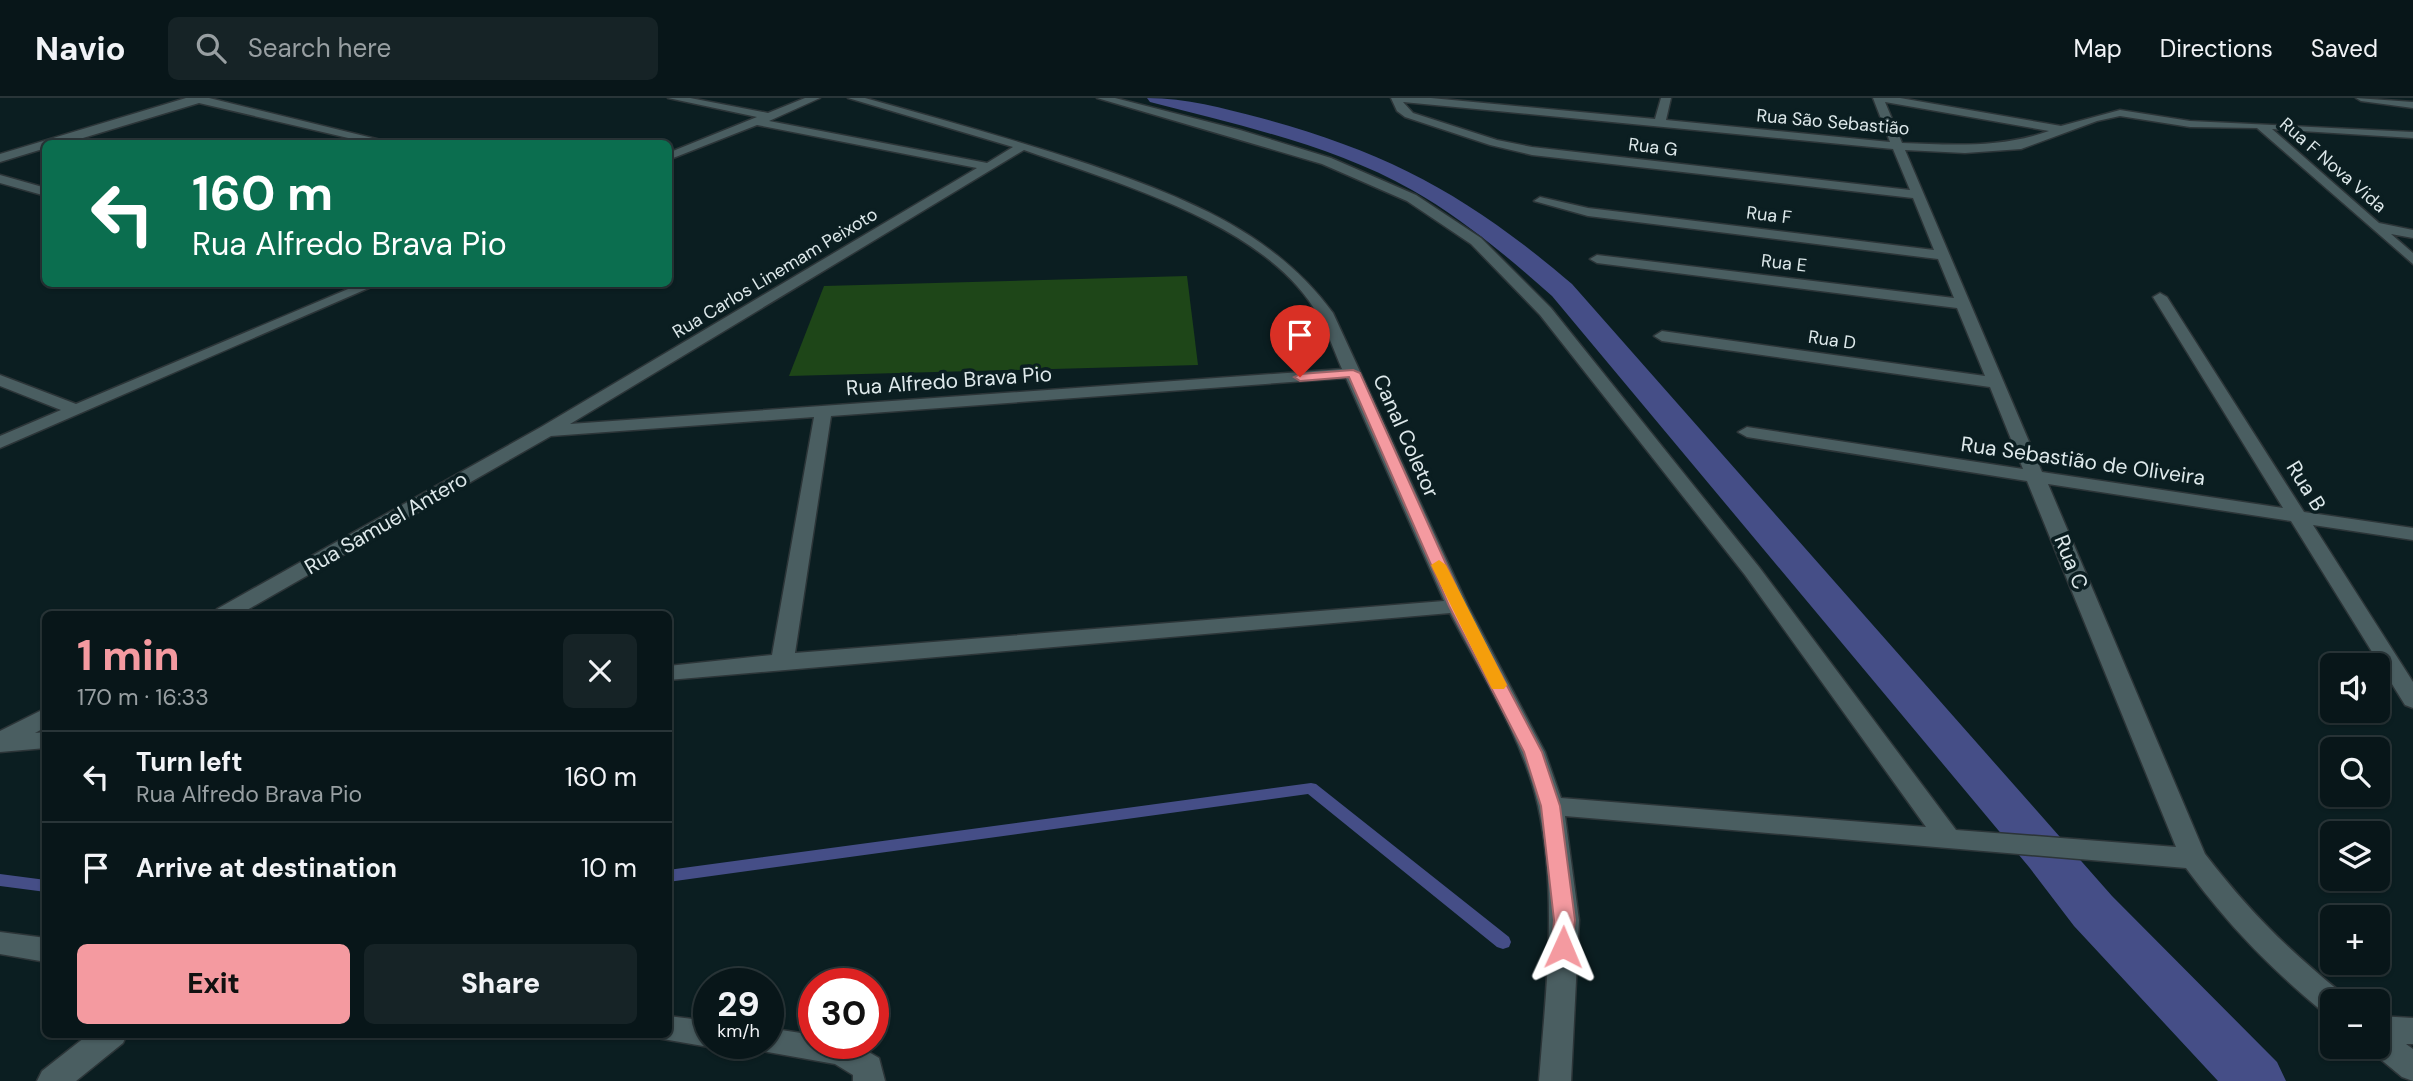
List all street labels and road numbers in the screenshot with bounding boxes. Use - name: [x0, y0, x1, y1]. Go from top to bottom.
- street label: Rua São Sebastião: [1755, 103, 1911, 141]
- street label: Rua F Nova Vida: [2275, 112, 2391, 218]
- street label: Rua G: [1627, 132, 1679, 162]
- street label: Rua F: [1745, 200, 1793, 230]
- street label: Rua Carlos Linemam Peixoto: [668, 202, 882, 344]
- street label: Rua E: [1760, 248, 1808, 278]
- street label: Rua D: [1807, 325, 1857, 355]
- street label: Rua Alfredo Brava Pio: [845, 360, 1053, 402]
- street label: Canal Coletor: [1366, 370, 1446, 502]
- street label: Rua Sebastião de Oliveira: [1959, 430, 2207, 492]
- street label: Rua B: [2280, 456, 2332, 516]
- street label: Rua Samuel Antero: [299, 465, 473, 581]
- street label: Rua C: [2047, 531, 2095, 593]

